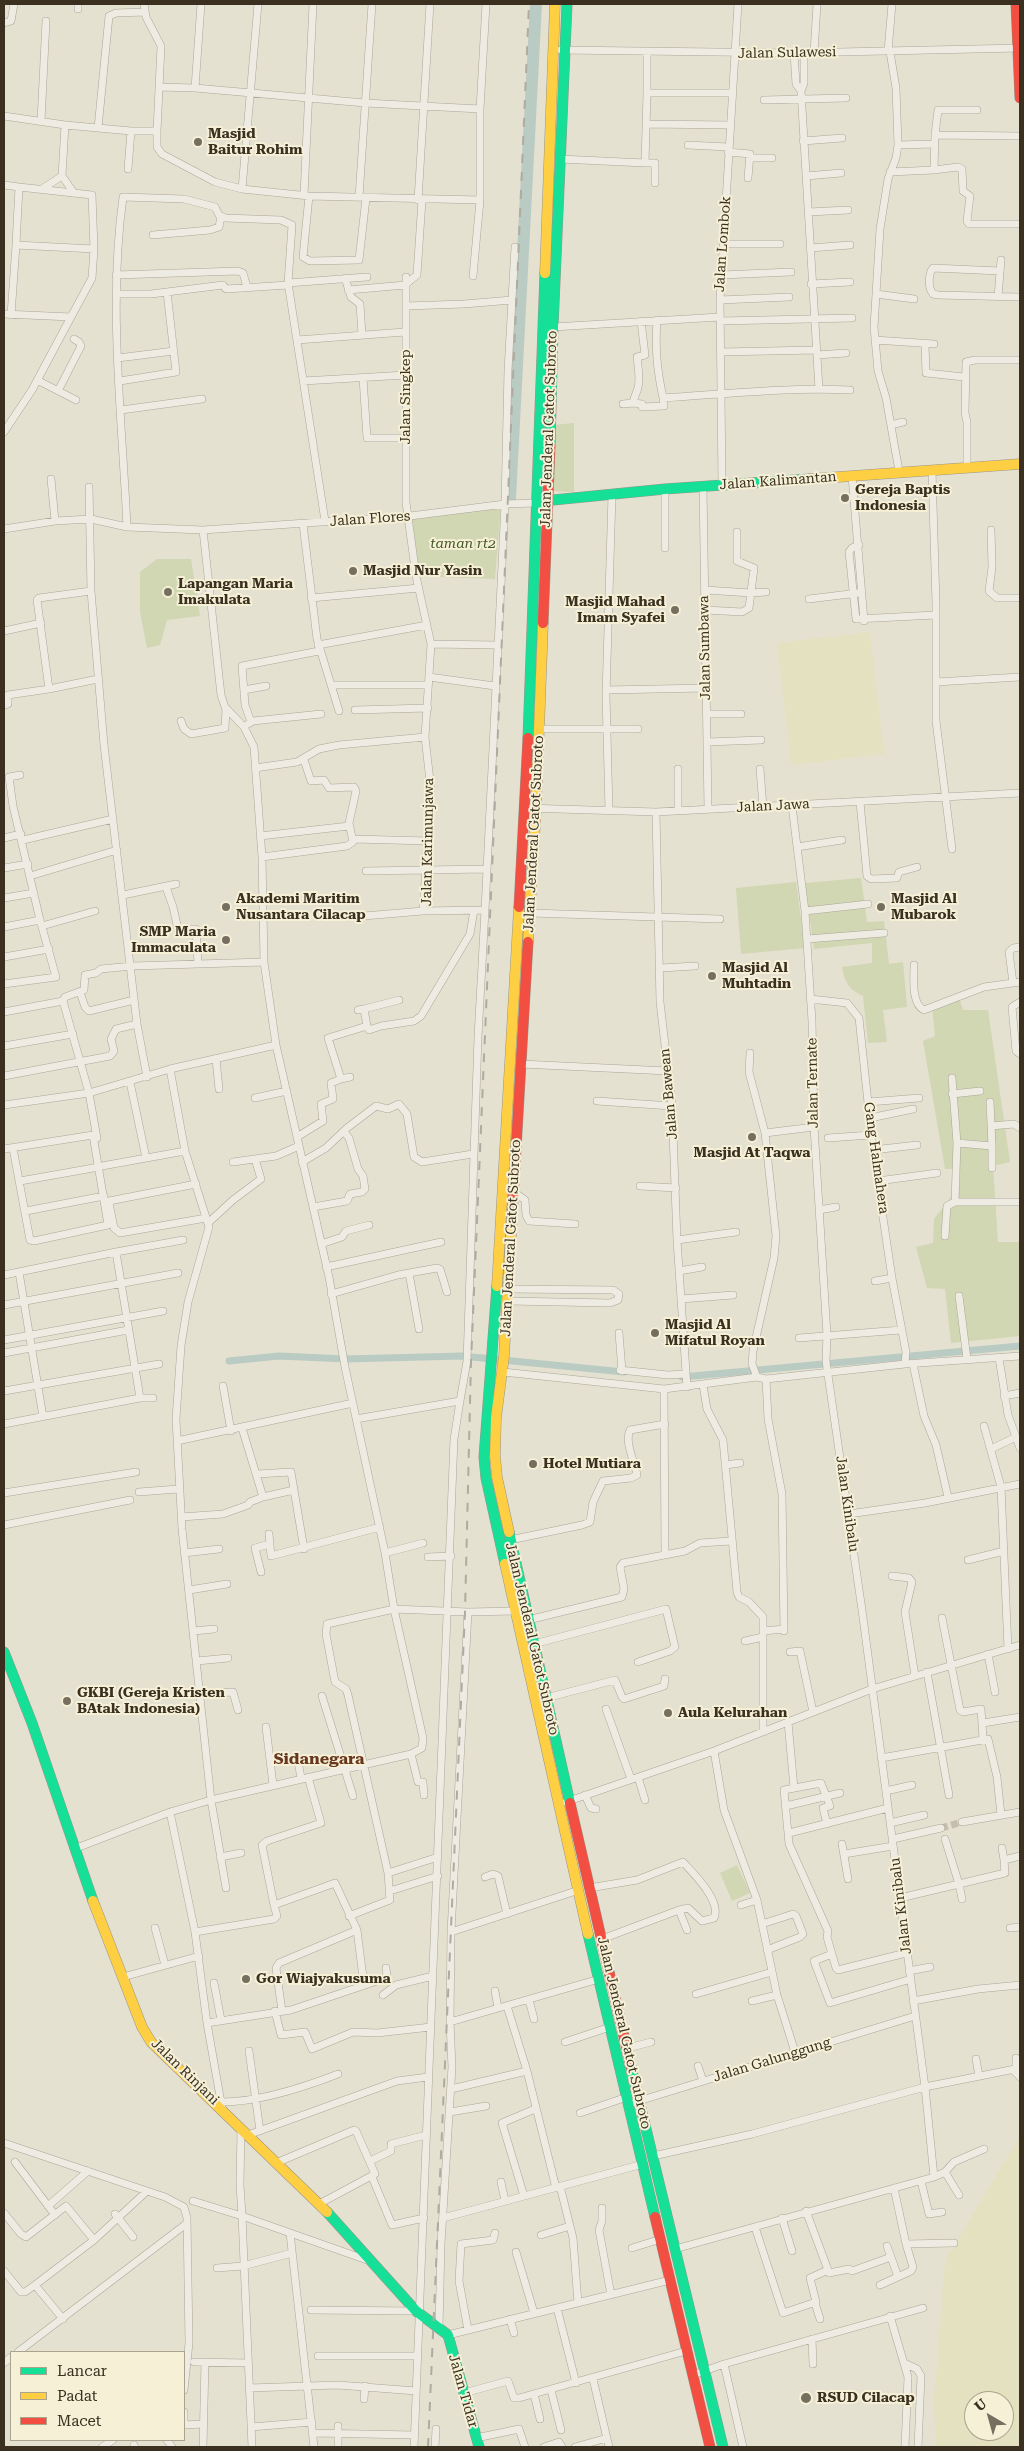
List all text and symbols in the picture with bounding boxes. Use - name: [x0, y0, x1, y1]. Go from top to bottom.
- street label: Jalan Sulawesi: [737, 44, 837, 62]
- place label: Masjid Baitur Rohim: [208, 126, 302, 158]
- marker: Masjid Baitur Rohim: [192, 136, 204, 148]
- street label: Jalan Lombok: [711, 196, 735, 292]
- street label: Jalan Jenderal Gatot Subroto: [537, 330, 561, 528]
- street label: Jalan Singkep: [398, 349, 414, 445]
- street label: Jalan Kalimantan: [719, 469, 837, 493]
- place label: Gereja Baptis Indonesia: [855, 482, 950, 514]
- marker: Gereja Baptis Indonesia: [839, 492, 851, 504]
- street label: Jalan Flores: [329, 508, 411, 530]
- park label: taman rt2: [430, 536, 496, 552]
- place label: Masjid Nur Yasin: [363, 563, 482, 579]
- marker: Masjid Nur Yasin: [347, 565, 359, 577]
- place label: Lapangan Maria Imakulata: [178, 576, 293, 608]
- marker: Lapangan Maria Imakulata: [162, 586, 174, 598]
- place label: Masjid Mahad Imam Syafei: [565, 594, 665, 626]
- street label: Jalan Sumbawa: [696, 595, 714, 701]
- marker: Masjid Mahad Imam Syafei: [669, 604, 681, 616]
- street label: Jalan Jenderal Gatot Subroto: [520, 735, 548, 933]
- street label: Jalan Karimunjawa: [418, 778, 438, 906]
- street label: Jalan Jawa: [736, 796, 810, 816]
- place label: Akademi Maritim Nusantara Cilacap: [236, 891, 366, 924]
- place label: Masjid Al Mubarok: [891, 891, 957, 924]
- marker: Akademi Maritim Nusantara Cilacap: [220, 901, 232, 913]
- marker: Masjid Al Mubarok: [875, 901, 887, 913]
- place label: SMP Maria Immaculata: [131, 924, 216, 956]
- marker: SMP Maria Immaculata: [220, 934, 232, 946]
- place label: Masjid Al Muhtadin: [722, 960, 791, 992]
- marker: Masjid Al Muhtadin: [706, 970, 718, 982]
- street label: Jalan Ternate: [804, 1037, 822, 1129]
- street label: Jalan Bawean: [657, 1048, 681, 1140]
- street label: Gang Halmahera: [860, 1101, 892, 1215]
- marker: Masjid At Taqwa: [746, 1131, 758, 1143]
- street label: Jalan Jenderal Gatot Subroto: [497, 1139, 525, 1337]
- place label: Masjid At Taqwa: [693, 1145, 811, 1161]
- place label: Masjid Al Mifatul Royan: [665, 1317, 765, 1350]
- marker: Masjid Al Mifatul Royan: [649, 1327, 661, 1339]
- street label: Jalan Kinibalu: [832, 1455, 862, 1553]
- place label: Hotel Mutiara: [543, 1456, 641, 1472]
- marker: Hotel Mutiara: [527, 1458, 539, 1470]
- street label: Jalan Jenderal Gatot Subroto: [502, 1541, 562, 1737]
- place label: GKBI (Gereja Kristen BAtak Indonesia): [77, 1685, 225, 1718]
- marker: GKBI (Gereja Kristen BAtak Indonesia): [61, 1695, 73, 1707]
- place label: Aula Kelurahan: [678, 1705, 787, 1721]
- marker: Aula Kelurahan: [662, 1707, 674, 1719]
- district label: Sidanegara: [273, 1749, 365, 1769]
- street label: Jalan Kinibalu: [887, 1857, 915, 1955]
- street label: Jalan Jenderal Gatot Subroto: [594, 1935, 654, 2131]
- place label: Gor Wiajyakusuma: [256, 1971, 391, 1987]
- marker: Gor Wiajyakusuma: [240, 1973, 252, 1985]
- street label: Jalan Galunggung: [711, 2034, 833, 2086]
- street label: Jalan Rinjani: [147, 2035, 223, 2109]
- legend: [10, 2351, 185, 2441]
- street label: Jalan Tidar: [444, 2352, 482, 2430]
- text: Lancar: [57, 2362, 107, 2380]
- text: Padat: [57, 2387, 97, 2405]
- place label: RSUD Cilacap: [817, 2390, 915, 2406]
- marker: RSUD Cilacap: [799, 2391, 813, 2405]
- north arrow: [964, 2391, 1014, 2441]
- text: U: [971, 2395, 990, 2415]
- text: Macet: [57, 2412, 101, 2430]

